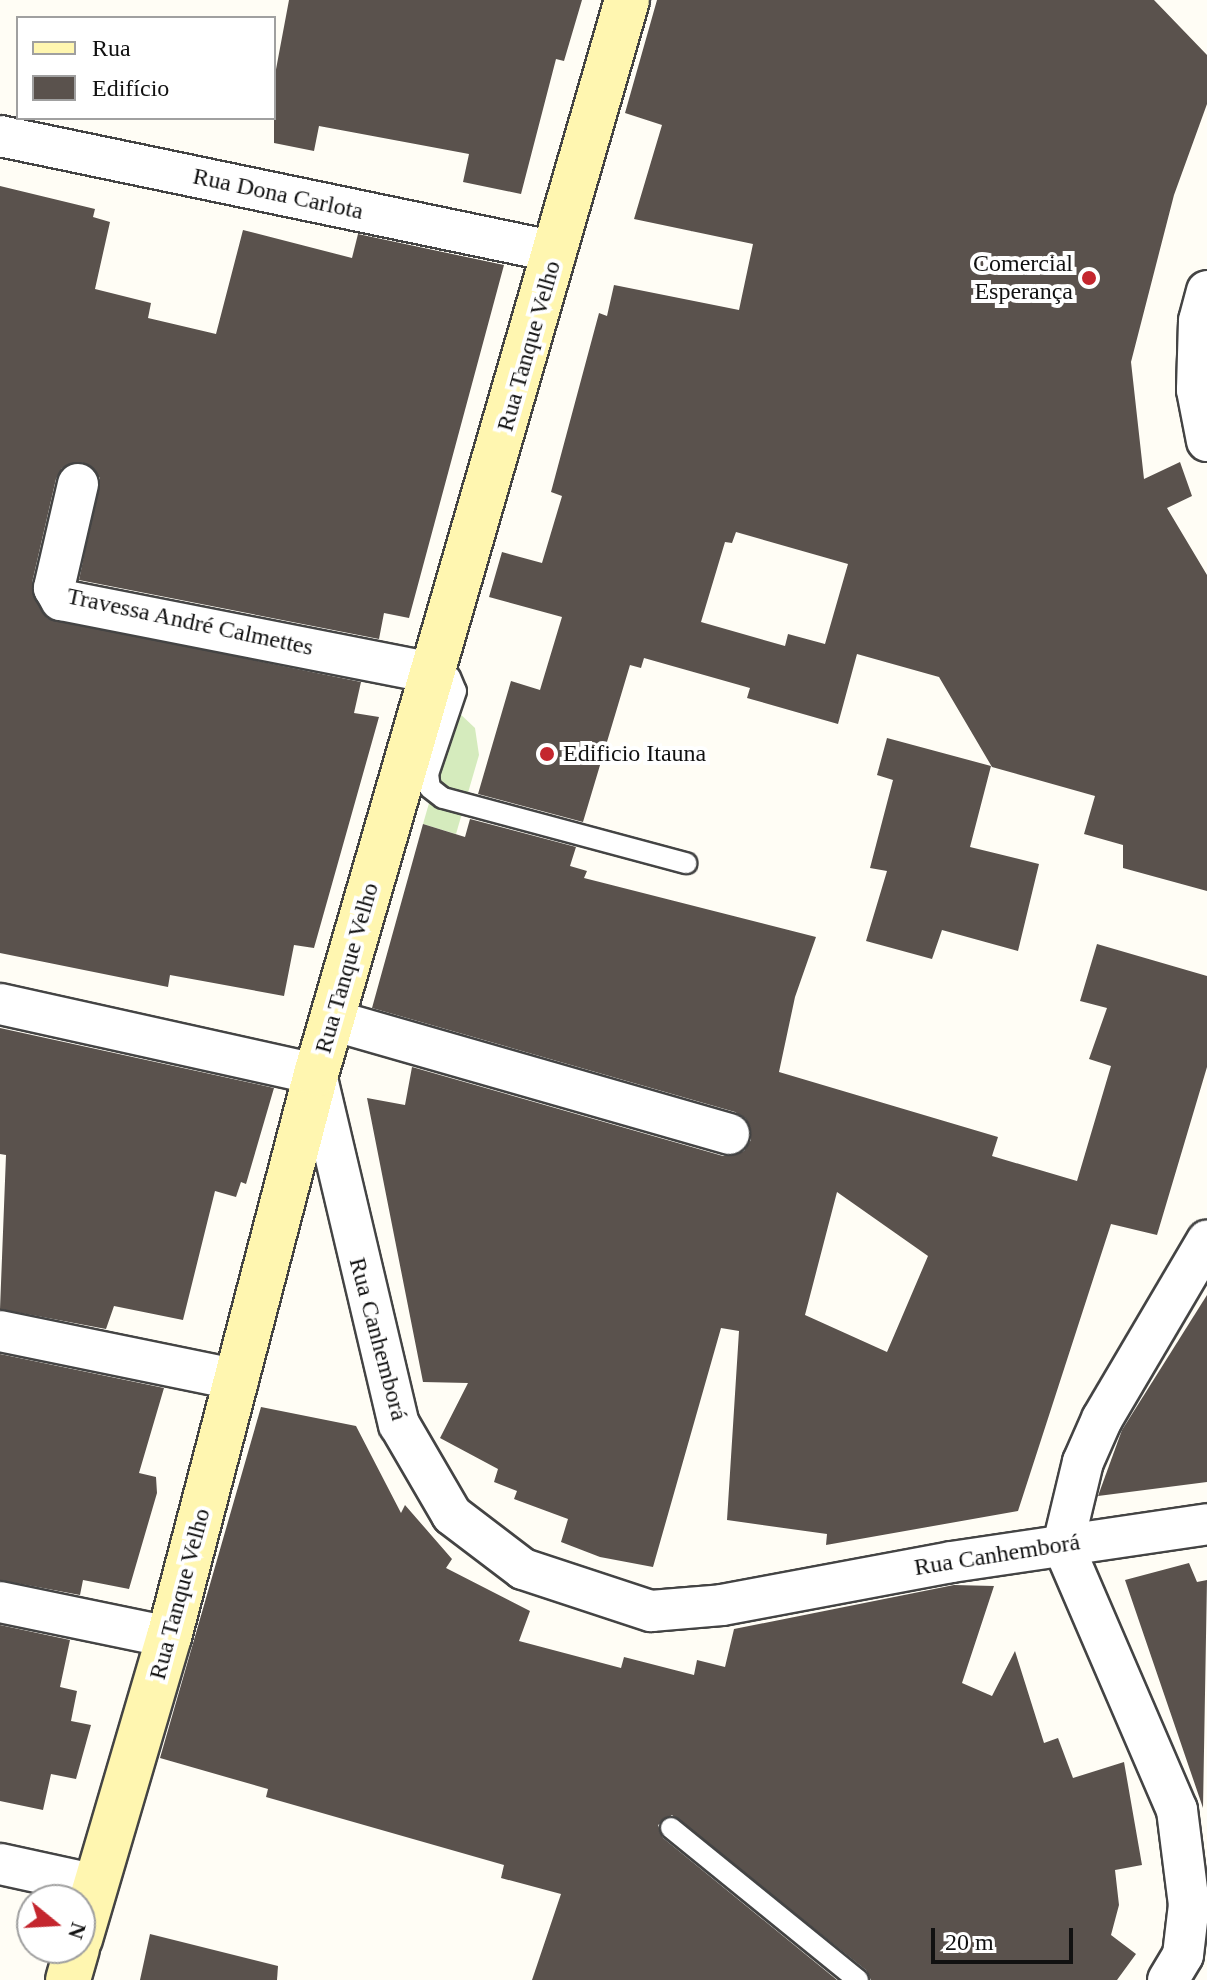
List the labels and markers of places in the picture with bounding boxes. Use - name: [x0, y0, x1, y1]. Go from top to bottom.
- place label: Comercial Esperança: [973, 250, 1073, 306]
- marker: Comercial Esperança: [1080, 269, 1098, 287]
- place label: Edificio Itauna: [563, 740, 706, 768]
- marker: Edificio Itauna: [538, 745, 556, 763]

